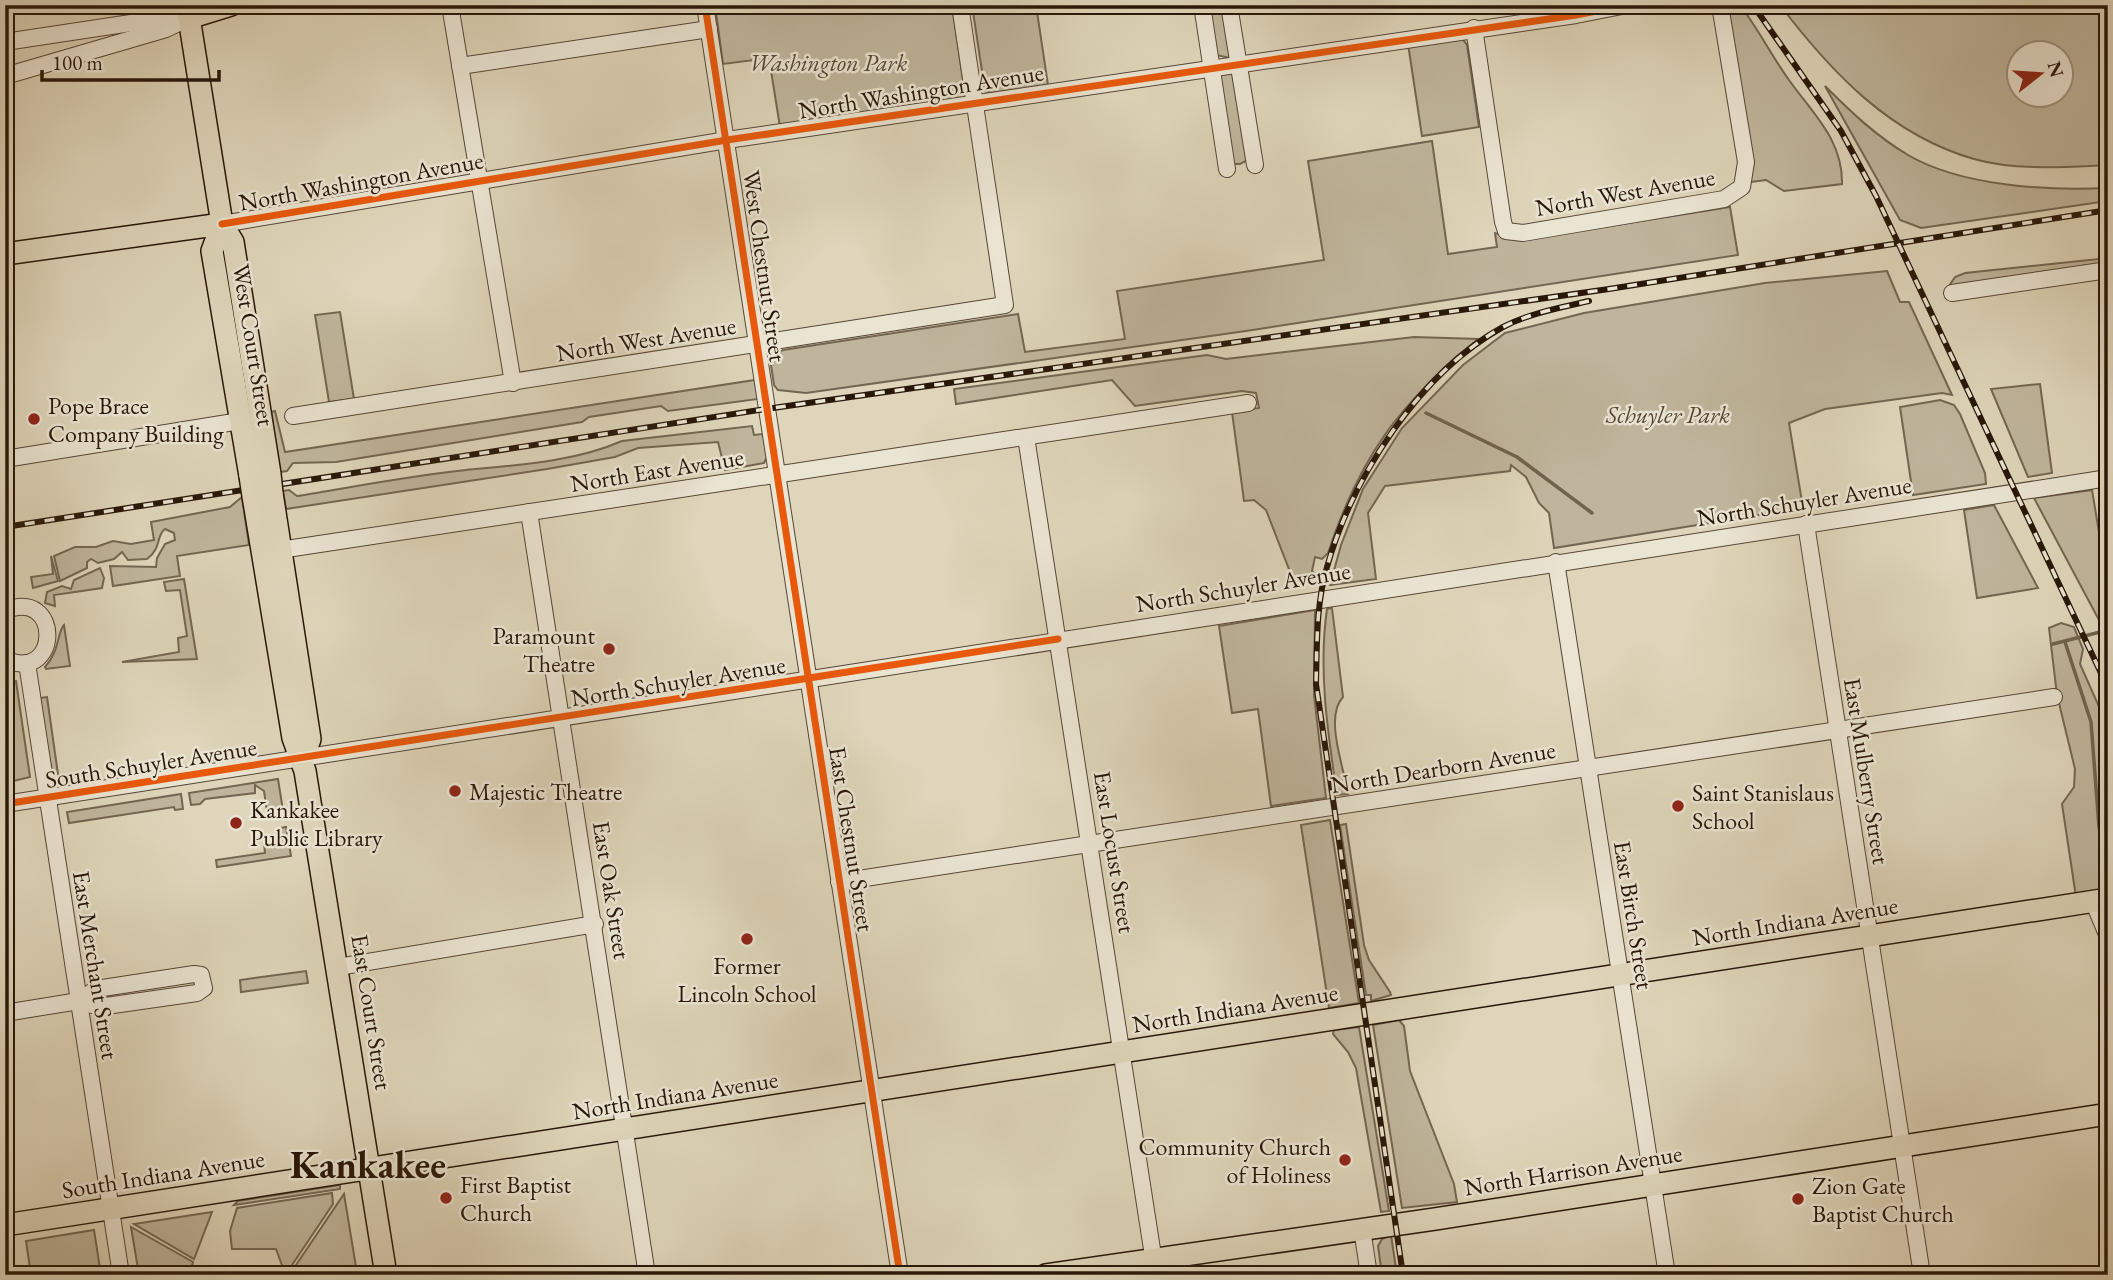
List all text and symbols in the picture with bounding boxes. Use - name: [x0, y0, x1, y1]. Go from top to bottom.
- scale bar: [42, 38, 219, 82]
- north arrow: [2004, 38, 2074, 108]
- park label: Washington Park: [749, 47, 907, 78]
- text: 100 m: [52, 49, 103, 76]
- street label: North Washington Avenue: [796, 56, 1046, 126]
- text: N: [2042, 58, 2070, 81]
- street label: North Washington Avenue: [236, 144, 486, 218]
- street label: North West Avenue: [1533, 161, 1717, 223]
- street label: West Chestnut Street: [736, 168, 794, 364]
- street label: West Court Street: [226, 262, 282, 429]
- street label: North West Avenue: [554, 309, 738, 369]
- place label: Pope Brace Company Building: [48, 390, 224, 449]
- park label: Schuyler Park: [1605, 399, 1730, 430]
- marker: Pope Brace Company Building: [26, 411, 42, 427]
- street label: North East Avenue: [568, 441, 746, 499]
- street label: North Schuyler Avenue: [1694, 469, 1914, 533]
- street label: North Schuyler Avenue: [1133, 555, 1353, 619]
- place label: Paramount Theatre: [492, 620, 595, 679]
- marker: Paramount Theatre: [601, 641, 617, 657]
- street label: North Schuyler Avenue: [568, 649, 788, 713]
- street label: East Mulberry Street: [1837, 676, 1897, 867]
- street label: South Schuyler Avenue: [43, 731, 259, 795]
- street label: North Dearborn Avenue: [1328, 734, 1558, 800]
- street label: East Chestnut Street: [822, 744, 882, 934]
- street label: East Locust Street: [1087, 769, 1143, 936]
- place label: Majestic Theatre: [469, 776, 622, 807]
- place label: Saint Stanislaus School: [1692, 777, 1834, 836]
- marker: Majestic Theatre: [447, 783, 463, 799]
- place label: Kankakee Public Library: [250, 794, 383, 853]
- marker: Saint Stanislaus School: [1670, 798, 1686, 814]
- marker: Kankakee Public Library: [228, 815, 244, 831]
- street label: East Oak Street: [586, 819, 638, 962]
- street label: East Birch Street: [1607, 838, 1661, 992]
- street label: East Merchant Street: [66, 868, 126, 1062]
- street label: North Indiana Avenue: [1690, 889, 1900, 953]
- marker: Former Lincoln School: [739, 931, 755, 947]
- street label: East Court Street: [344, 932, 400, 1093]
- place label: Former Lincoln School: [677, 950, 817, 1009]
- street label: North Indiana Avenue: [1130, 976, 1340, 1040]
- street label: North Indiana Avenue: [570, 1063, 780, 1127]
- place label: Community Church of Holiness: [1138, 1131, 1331, 1190]
- street label: North Harrison Avenue: [1462, 1137, 1684, 1203]
- district label: Kankakee: [290, 1140, 446, 1189]
- street label: South Indiana Avenue: [59, 1143, 267, 1205]
- marker: Community Church of Holiness: [1337, 1152, 1353, 1168]
- place label: First Baptist Church: [460, 1169, 572, 1228]
- place label: Zion Gate Baptist Church: [1812, 1170, 1954, 1229]
- marker: First Baptist Church: [438, 1190, 454, 1206]
- marker: Zion Gate Baptist Church: [1790, 1191, 1806, 1207]

